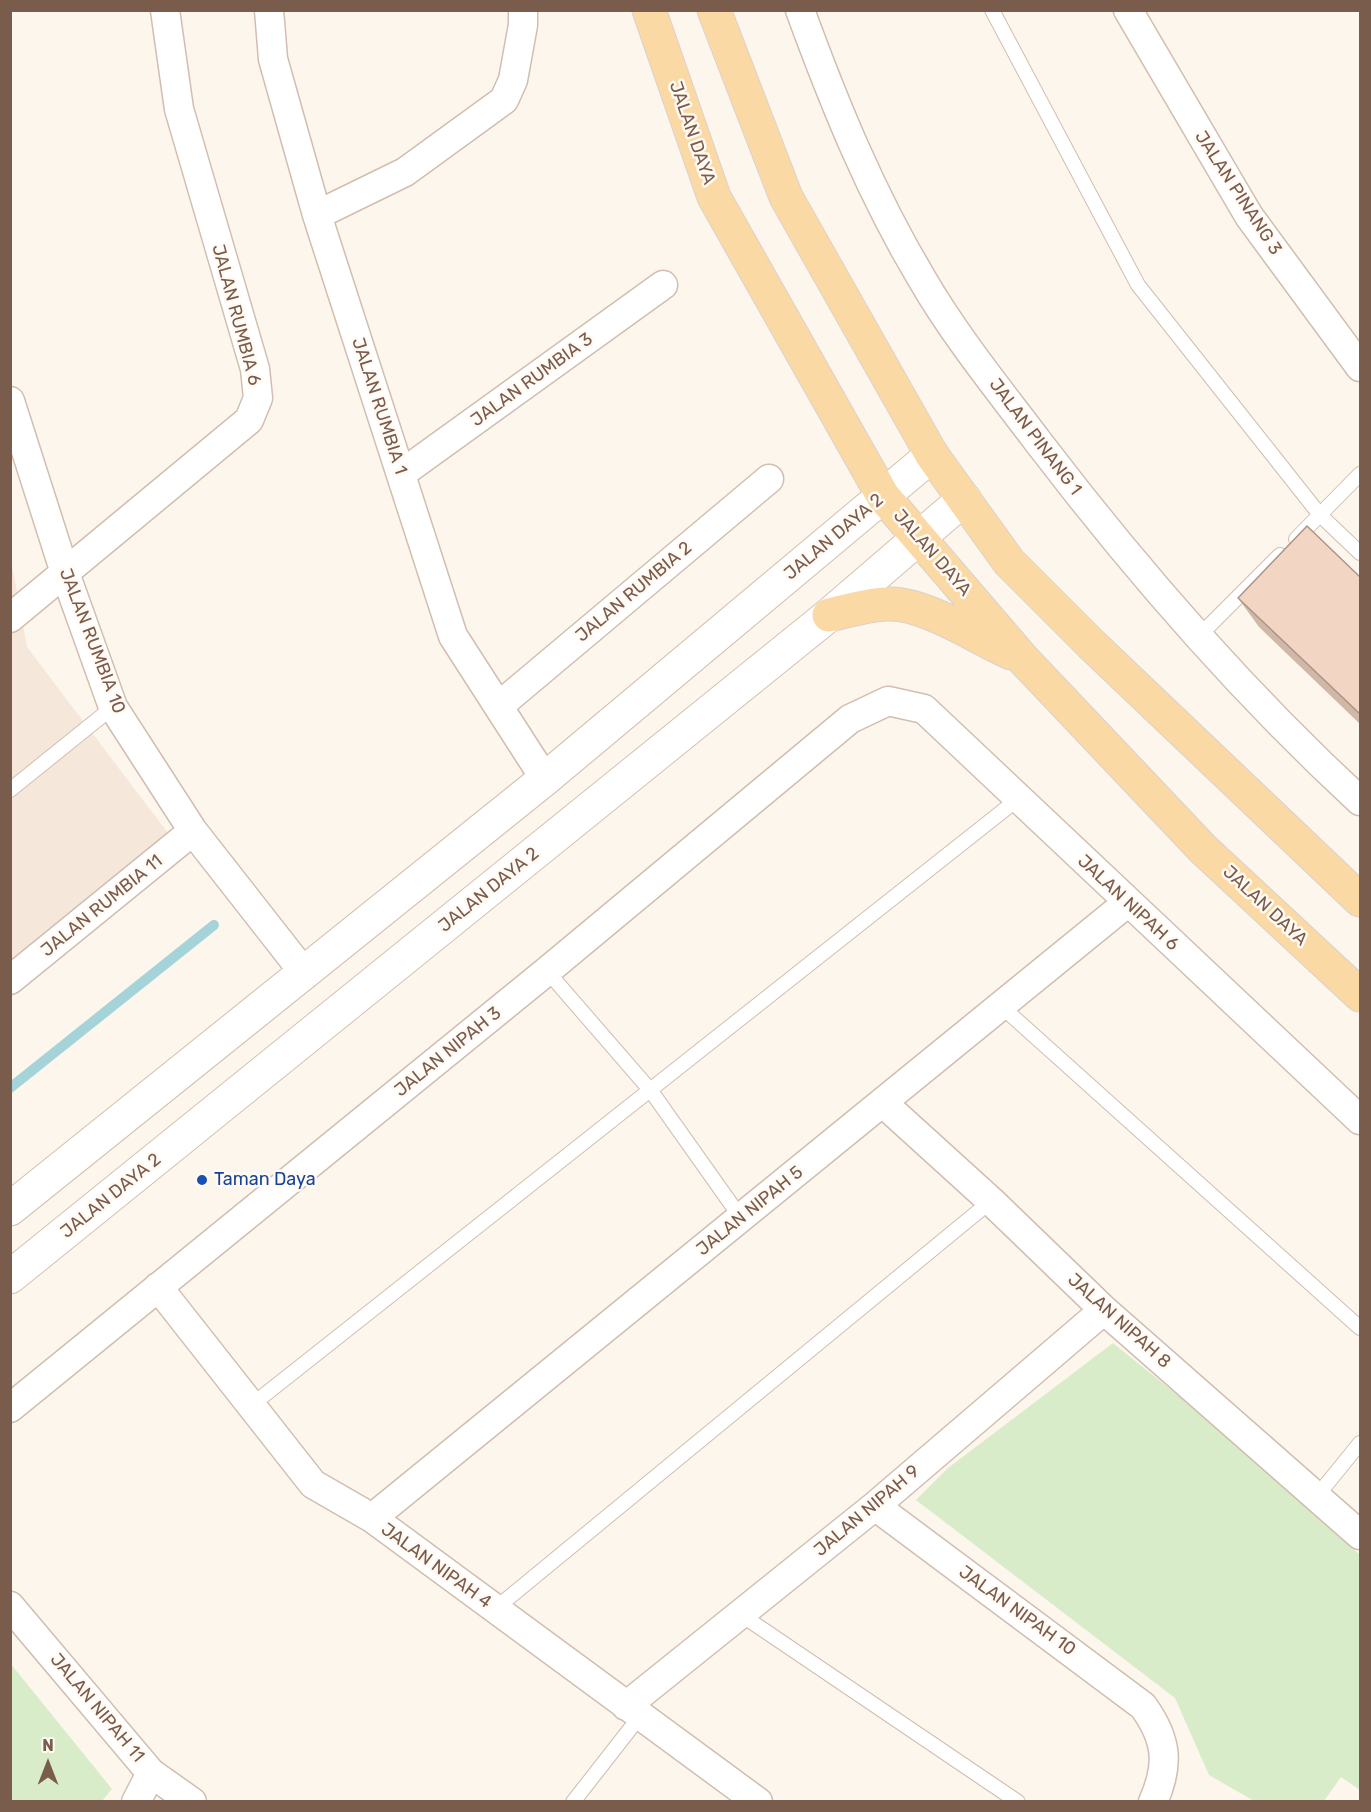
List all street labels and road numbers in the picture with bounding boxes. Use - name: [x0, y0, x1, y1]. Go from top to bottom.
- street label: JALAN DAYA: [664, 79, 720, 187]
- street label: JALAN PINANG 3: [1190, 127, 1286, 259]
- street label: JALAN RUMBIA 6: [207, 242, 265, 388]
- street label: JALAN RUMBIA 3: [467, 329, 597, 431]
- street label: JALAN RUMBIA 1: [347, 335, 411, 477]
- street label: JALAN PINANG 1: [984, 374, 1086, 500]
- street label: JALAN DAYA 2: [780, 489, 888, 585]
- street label: JALAN DAYA: [889, 505, 975, 601]
- street label: JALAN RUMBIA 2: [572, 537, 696, 647]
- street label: JALAN RUMBIA 10: [54, 565, 130, 717]
- street label: JALAN DAYA 2: [435, 843, 543, 937]
- street label: JALAN RUMBIA 11: [37, 850, 167, 962]
- street label: JALAN NIPAH 6: [1073, 851, 1183, 955]
- street label: JALAN DAYA: [1218, 861, 1312, 951]
- street label: JALAN NIPAH 3: [390, 1002, 506, 1102]
- street label: JALAN DAYA 2: [57, 1149, 165, 1243]
- street label: JALAN NIPAH 5: [692, 1162, 808, 1260]
- street label: JALAN NIPAH 8: [1063, 1269, 1175, 1373]
- street label: JALAN NIPAH 9: [810, 1461, 924, 1561]
- street label: JALAN NIPAH 4: [377, 1519, 495, 1613]
- street label: JALAN NIPAH 10: [954, 1561, 1080, 1661]
- street label: JALAN NIPAH 11: [45, 1649, 149, 1767]

